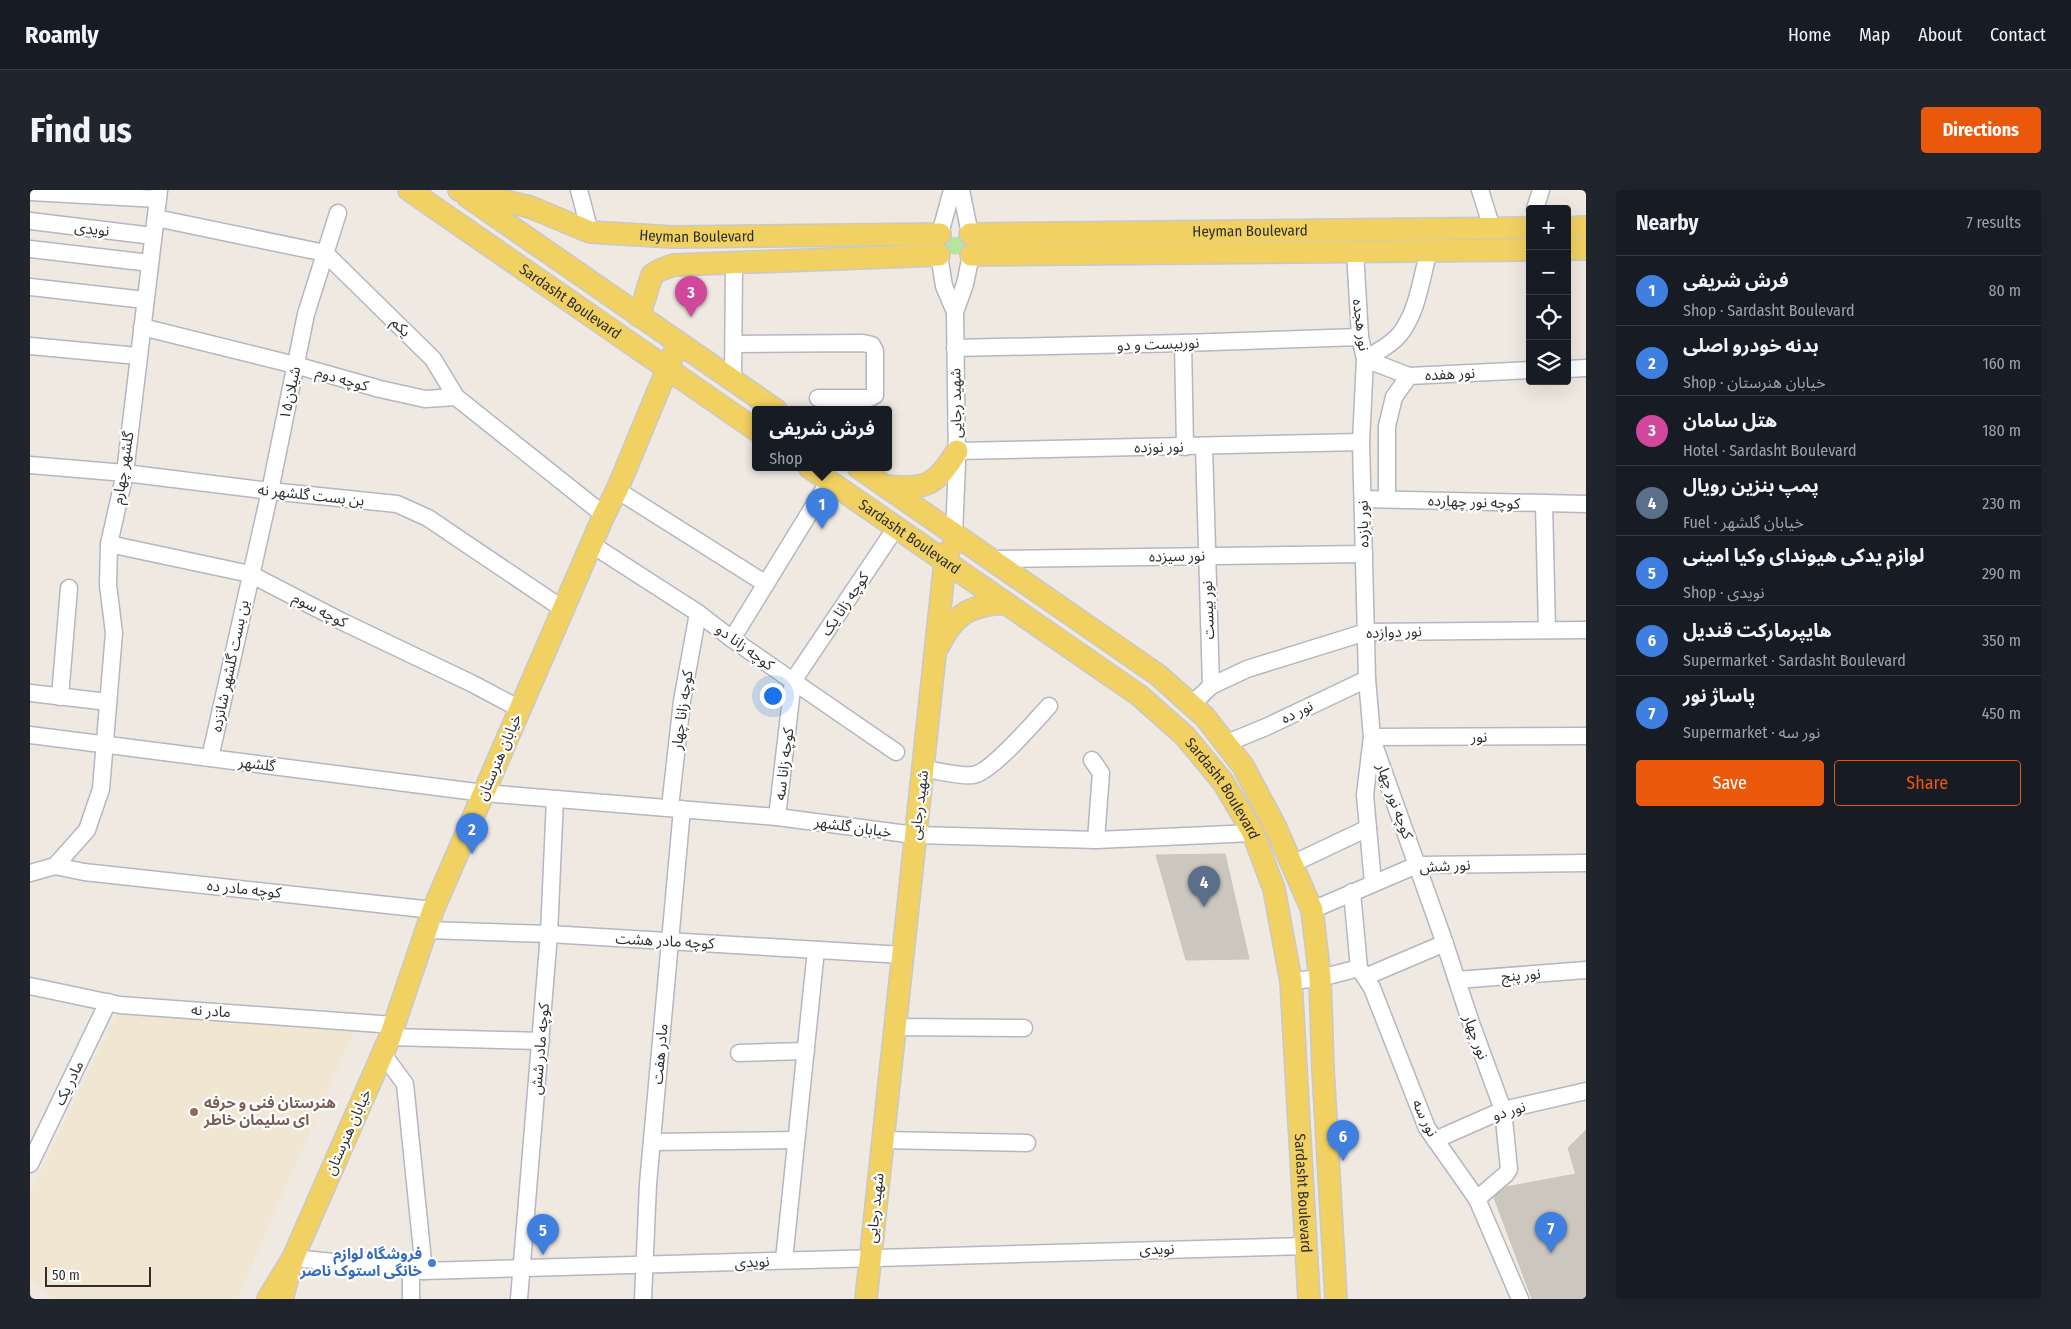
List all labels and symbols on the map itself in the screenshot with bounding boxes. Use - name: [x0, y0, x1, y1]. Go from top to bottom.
- street label: نویدی: [74, 218, 110, 240]
- street label: Heyman Boulevard: [1192, 221, 1308, 241]
- street label: Heyman Boulevard: [639, 226, 755, 246]
- street label: Sardasht Boulevard: [516, 260, 625, 343]
- pin: 3: [675, 276, 707, 317]
- street label: نور هجده: [1349, 298, 1373, 352]
- street label: یکم: [386, 313, 415, 342]
- street label: نوربیست و دو: [1116, 334, 1200, 354]
- street label: کوچه دوم: [313, 363, 371, 397]
- street label: نور هفده: [1424, 364, 1476, 384]
- street label: شیلان۱۵: [276, 365, 304, 421]
- street label: شهید رجایی: [946, 368, 966, 438]
- street label: گلشهر چهارم: [108, 430, 140, 506]
- street label: نور نوزده: [1134, 438, 1184, 456]
- street label: بن بست گلشهر نه: [257, 480, 365, 510]
- pin: 1: [806, 488, 838, 529]
- street label: کوچه نور چهارده: [1428, 491, 1521, 514]
- street label: Sardasht Boulevard: [855, 495, 964, 578]
- street label: نور یازده: [1354, 500, 1372, 548]
- street label: نور سیزده: [1149, 547, 1205, 565]
- street label: کوچه زانا یک: [817, 568, 874, 640]
- street label: نور بیست: [1198, 580, 1218, 640]
- street label: کوچه سوم: [289, 589, 351, 634]
- street label: بن بست گلشهر شانزده: [207, 598, 253, 734]
- street label: کوچه زانا دو: [712, 620, 778, 675]
- street label: نور دوازده: [1366, 622, 1422, 642]
- street label: کوچه زانا چهار: [667, 668, 698, 752]
- your location: [760, 683, 786, 709]
- street label: نور ده: [1278, 697, 1316, 727]
- street label: خیابان هنرستان: [473, 711, 525, 803]
- street label: کوچه زانا سه: [771, 726, 798, 801]
- street label: نور: [1470, 728, 1487, 746]
- street label: Sardasht Boulevard: [1181, 734, 1263, 841]
- street label: گلشهر: [237, 753, 277, 775]
- street label: کوچه نور چهار: [1372, 760, 1417, 842]
- street label: شهید رجایی: [906, 769, 932, 841]
- pin: 2: [456, 813, 488, 854]
- street label: خیابان گلشهر: [812, 813, 893, 841]
- street label: نور شش: [1419, 856, 1471, 876]
- pin: 4: [1188, 866, 1220, 907]
- street label: کوچه مادر ده: [206, 876, 283, 903]
- street label: کوچه مادر هشت: [615, 929, 716, 954]
- street label: نور پنج: [1501, 964, 1542, 989]
- street label: مادر نه: [191, 1001, 231, 1021]
- street label: کوچه مادر شش: [527, 1002, 554, 1096]
- street label: نور چهار: [1458, 1011, 1492, 1062]
- street label: مادر هفت: [648, 1023, 672, 1085]
- street label: مادر یک: [50, 1058, 88, 1108]
- street label: خیابان هنرستان: [321, 1086, 375, 1178]
- place label: هنرستان فنی و حرفه ای سلیمان خاطر: [203, 1094, 336, 1129]
- street label: نور سه: [1408, 1096, 1442, 1140]
- street label: نور دو: [1490, 1097, 1528, 1125]
- marker: هنرستان فنی و حرفه ای سلیمان خاطر: [188, 1106, 200, 1118]
- pin: 6: [1327, 1120, 1359, 1161]
- street label: Sardasht Boulevard: [1291, 1133, 1315, 1253]
- street label: شهید رجایی: [862, 1172, 888, 1244]
- pin: 7: [1535, 1212, 1567, 1253]
- pin: 5: [527, 1214, 559, 1255]
- street label: نویدی: [1139, 1240, 1175, 1258]
- place label: فروشگاه لوازم خانگى استوک ناصر: [299, 1245, 423, 1280]
- street label: نویدی: [734, 1252, 770, 1272]
- marker: فروشگاه لوازم خانگى استوک ناصر: [426, 1257, 438, 1269]
- scale bar: [45, 1264, 151, 1287]

